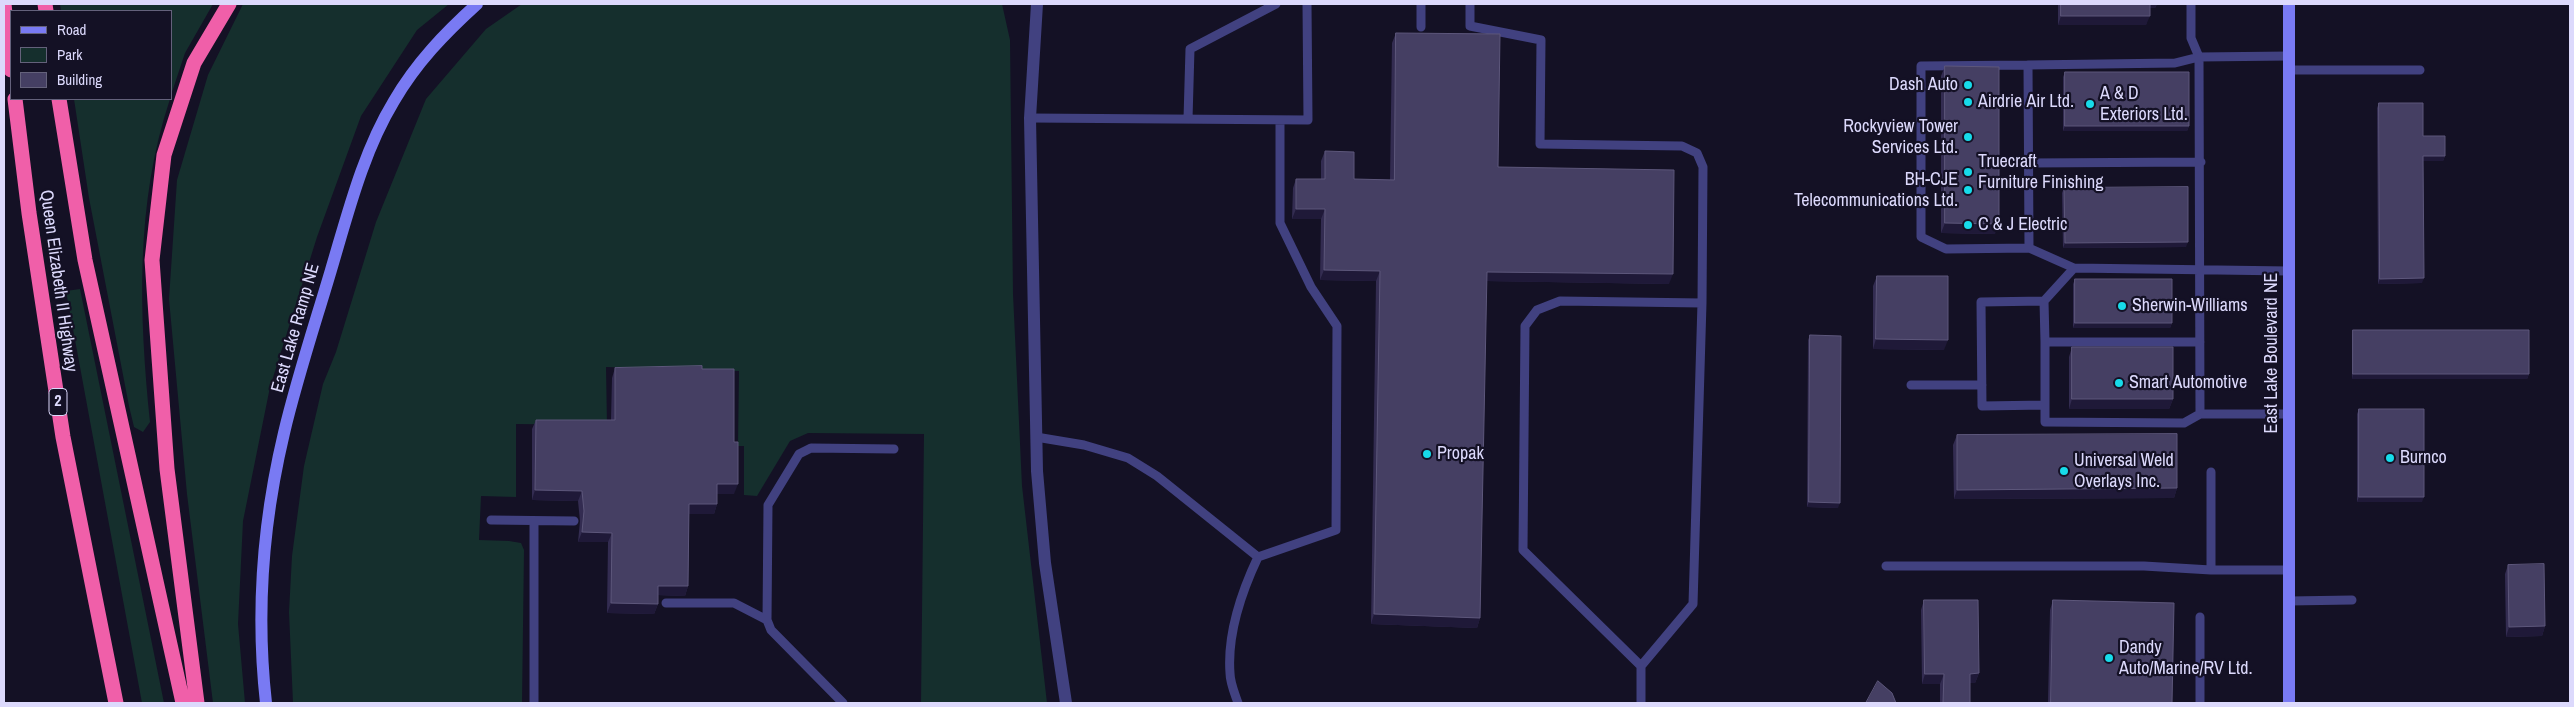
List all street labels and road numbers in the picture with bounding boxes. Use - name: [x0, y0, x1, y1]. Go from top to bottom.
- street label: Queen Elizabeth II Highway: [35, 188, 81, 374]
- street label: East Lake Ramp NE: [267, 261, 325, 395]
- street label: East Lake Boulevard NE: [2261, 273, 2283, 433]
- road number: 2: [49, 388, 67, 416]

